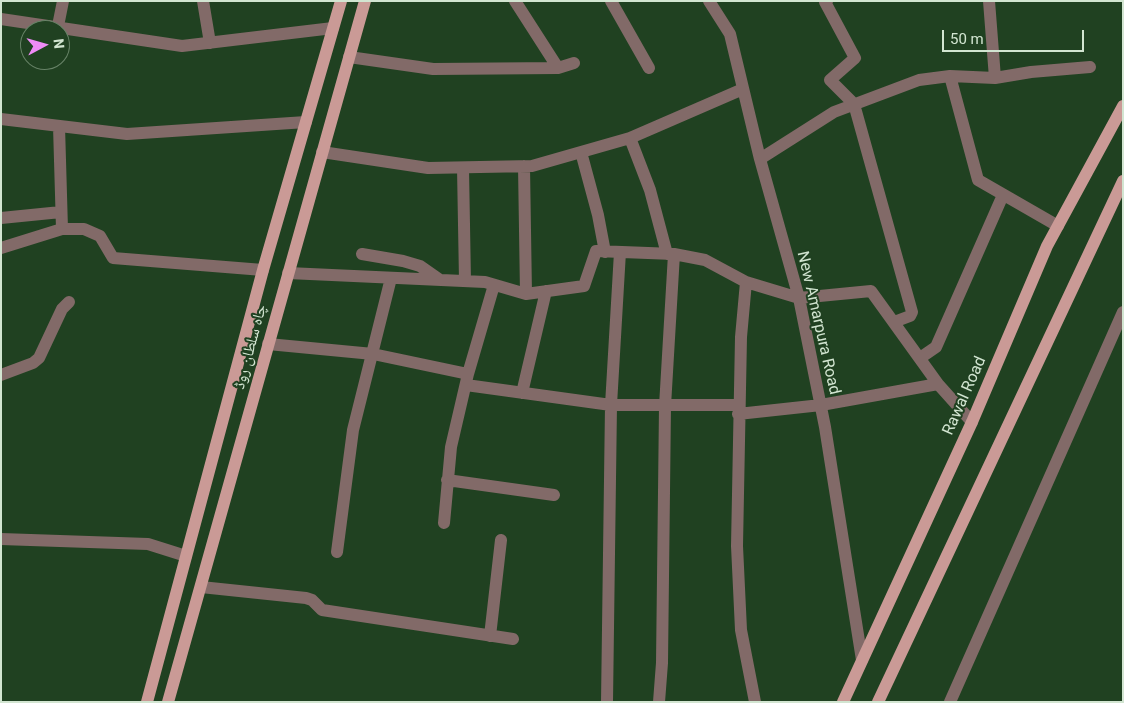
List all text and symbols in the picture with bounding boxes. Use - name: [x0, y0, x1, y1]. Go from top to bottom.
- north arrow: [20, 20, 70, 70]
- scale bar: [944, 20, 1086, 52]
- text: 50 m: [950, 30, 984, 48]
- text: N: [50, 38, 67, 49]
- street label: New Amarpura Road: [792, 249, 844, 397]
- street label: چاہ سلطان روڈ: [230, 303, 272, 391]
- street label: Rawal Road: [939, 354, 991, 438]

